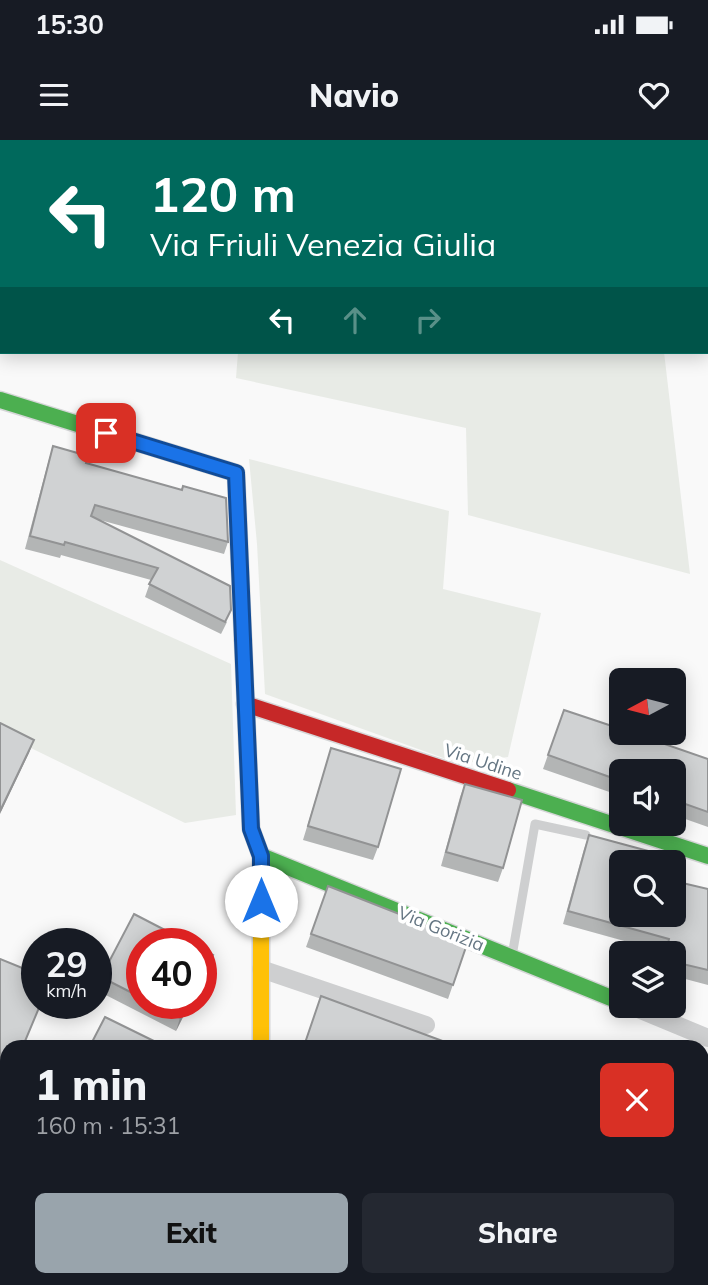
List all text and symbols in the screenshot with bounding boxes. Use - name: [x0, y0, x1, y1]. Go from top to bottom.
- text: 15:30: [35, 8, 104, 41]
- text: Navio: [309, 75, 399, 115]
- icon: menu: [35, 76, 73, 114]
- icon: heart: [635, 76, 673, 114]
- text: 120 m: [150, 163, 296, 224]
- icon: left: [35, 168, 126, 259]
- text: Via Friuli Venezia Giulia: [150, 224, 496, 264]
- icon: left: [263, 301, 301, 339]
- icon: ahead: [336, 301, 374, 339]
- icon: right: [409, 301, 447, 339]
- pin: [76, 403, 136, 463]
- icon: arrive: [87, 414, 125, 452]
- north arrow: [609, 668, 686, 746]
- map controls: [609, 668, 686, 1018]
- street label: Via Udine: [441, 738, 525, 785]
- button: sound: [609, 759, 686, 836]
- button: search: [609, 850, 686, 927]
- position arrow: [224, 864, 298, 938]
- street label: Via Gorizia: [395, 901, 488, 956]
- speed limit sign: 40: [126, 928, 217, 1019]
- button: layers: [609, 941, 686, 1018]
- text: 29: [45, 942, 88, 986]
- text: km/h: [46, 979, 87, 1002]
- text: 1 min: [35, 1058, 148, 1111]
- button: close: [600, 1063, 674, 1137]
- text: 160 m · 15:31: [35, 1111, 180, 1140]
- button: Exit: [35, 1193, 348, 1273]
- button: Share: [362, 1193, 674, 1273]

